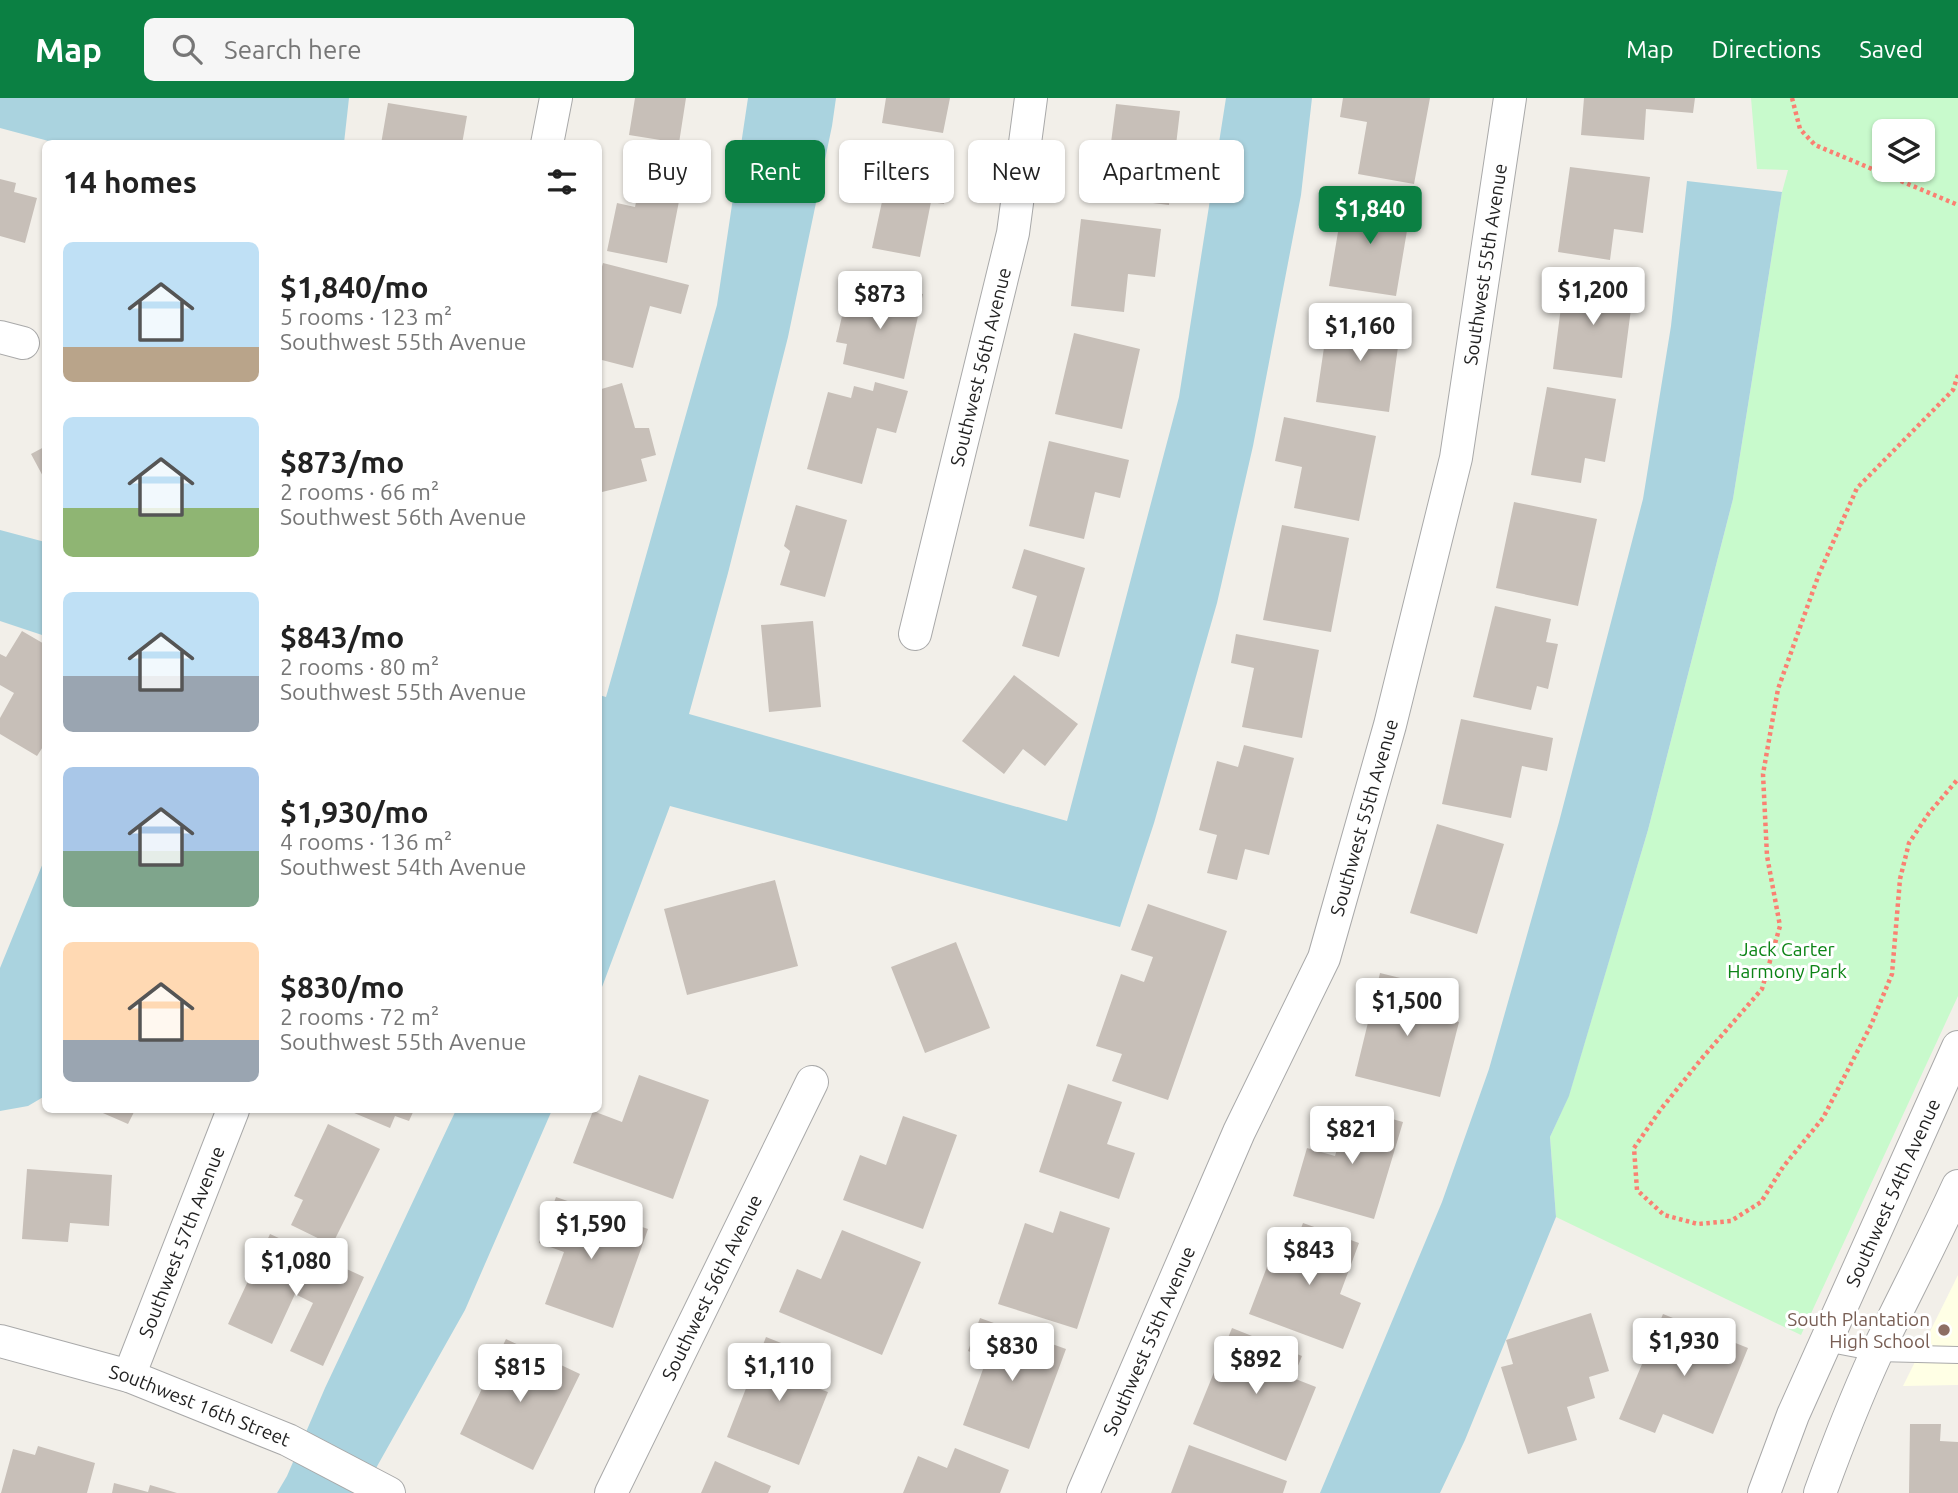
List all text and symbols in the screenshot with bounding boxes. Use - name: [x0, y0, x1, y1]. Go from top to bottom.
- search box: [144, 18, 634, 81]
- icon: search: [168, 30, 206, 68]
- text: Map: [35, 31, 102, 68]
- text: Search here: [224, 35, 362, 64]
- text: Map: [1626, 36, 1673, 63]
- text: Directions: [1711, 36, 1821, 63]
- text: Saved: [1859, 36, 1923, 63]
- map controls: [1872, 119, 1935, 182]
- button: layers: [1872, 119, 1935, 182]
- chip: Buy: [623, 140, 711, 203]
- chip: Rent: [725, 140, 825, 203]
- chip: Filters: [839, 140, 954, 203]
- chip: New: [968, 140, 1065, 203]
- chip: Apartment: [1079, 140, 1244, 203]
- street label: Southwest 55th Avenue: [1459, 162, 1511, 367]
- icon: filters: [543, 163, 581, 201]
- text: 14 homes: [63, 165, 197, 199]
- pin: $1,840: [1313, 186, 1427, 246]
- text: $1,840: [1335, 196, 1405, 221]
- street label: Southwest 56th Avenue: [945, 265, 1015, 468]
- pin: $1,200: [1536, 268, 1650, 327]
- icon: home: [119, 270, 203, 354]
- text: $1,840/mo: [280, 270, 429, 304]
- pin: $873: [839, 272, 921, 331]
- text: $1,200: [1558, 277, 1628, 302]
- text: $873: [854, 281, 906, 306]
- pin: $1,160: [1303, 303, 1417, 363]
- text: 5 rooms · 123 m²: [280, 304, 452, 329]
- text: $1,160: [1325, 313, 1395, 338]
- text: Southwest 55th Avenue: [280, 329, 526, 354]
- icon: home: [119, 445, 203, 529]
- text: $873/mo: [280, 445, 404, 479]
- text: 2 rooms · 66 m²: [280, 479, 439, 504]
- text: Southwest 56th Avenue: [280, 504, 526, 529]
- icon: home: [119, 620, 203, 704]
- text: $843/mo: [280, 620, 404, 654]
- text: 2 rooms · 80 m²: [280, 654, 439, 679]
- text: Southwest 55th Avenue: [280, 679, 526, 704]
- street label: Southwest 55th Avenue: [1325, 717, 1402, 918]
- icon: home: [119, 795, 203, 879]
- text: $1,930/mo: [280, 795, 429, 829]
- text: 4 rooms · 136 m²: [280, 829, 452, 854]
- text: Southwest 54th Avenue: [280, 854, 526, 879]
- park label: Jack Carter Harmony Park: [1727, 938, 1847, 982]
- icon: home: [119, 970, 203, 1054]
- text: $830/mo: [280, 970, 404, 1004]
- pin: $1,500: [1350, 978, 1464, 1038]
- text: $1,500: [1372, 988, 1442, 1013]
- text: 2 rooms · 72 m²: [280, 1004, 439, 1029]
- text: Southwest 55th Avenue: [280, 1029, 526, 1054]
- street label: Southwest 54th Avenue: [1841, 1095, 1944, 1290]
- pin: $821: [1311, 1107, 1393, 1166]
- text: $821: [1326, 1116, 1378, 1141]
- street label: Southwest 57th Avenue: [134, 1143, 229, 1341]
- street label: Southwest 56th Avenue: [657, 1191, 766, 1384]
- pin: $1,590: [534, 1202, 648, 1261]
- text: $1,590: [556, 1211, 626, 1236]
- pin: $843: [1268, 1228, 1350, 1287]
- text: $843: [1283, 1237, 1335, 1262]
- pin: $1,080: [239, 1238, 353, 1298]
- street label: Southwest 55th Avenue: [1098, 1243, 1199, 1439]
- text: $1,080: [261, 1248, 331, 1273]
- place label: South Plantation High School: [1787, 1308, 1930, 1352]
- pin: $1,930: [1627, 1318, 1741, 1378]
- marker: South Plantation High School: [1936, 1322, 1952, 1338]
- pin: $830: [971, 1324, 1053, 1383]
- text: $1,930: [1649, 1328, 1719, 1353]
- text: $830: [986, 1333, 1038, 1358]
- pin: $892: [1215, 1336, 1297, 1396]
- pin: $815: [479, 1344, 561, 1404]
- pin: $1,110: [722, 1344, 836, 1403]
- text: $892: [1230, 1346, 1282, 1371]
- text: $1,110: [744, 1353, 814, 1378]
- text: $815: [494, 1354, 546, 1379]
- street label: Southwest 16th Street: [107, 1360, 294, 1451]

